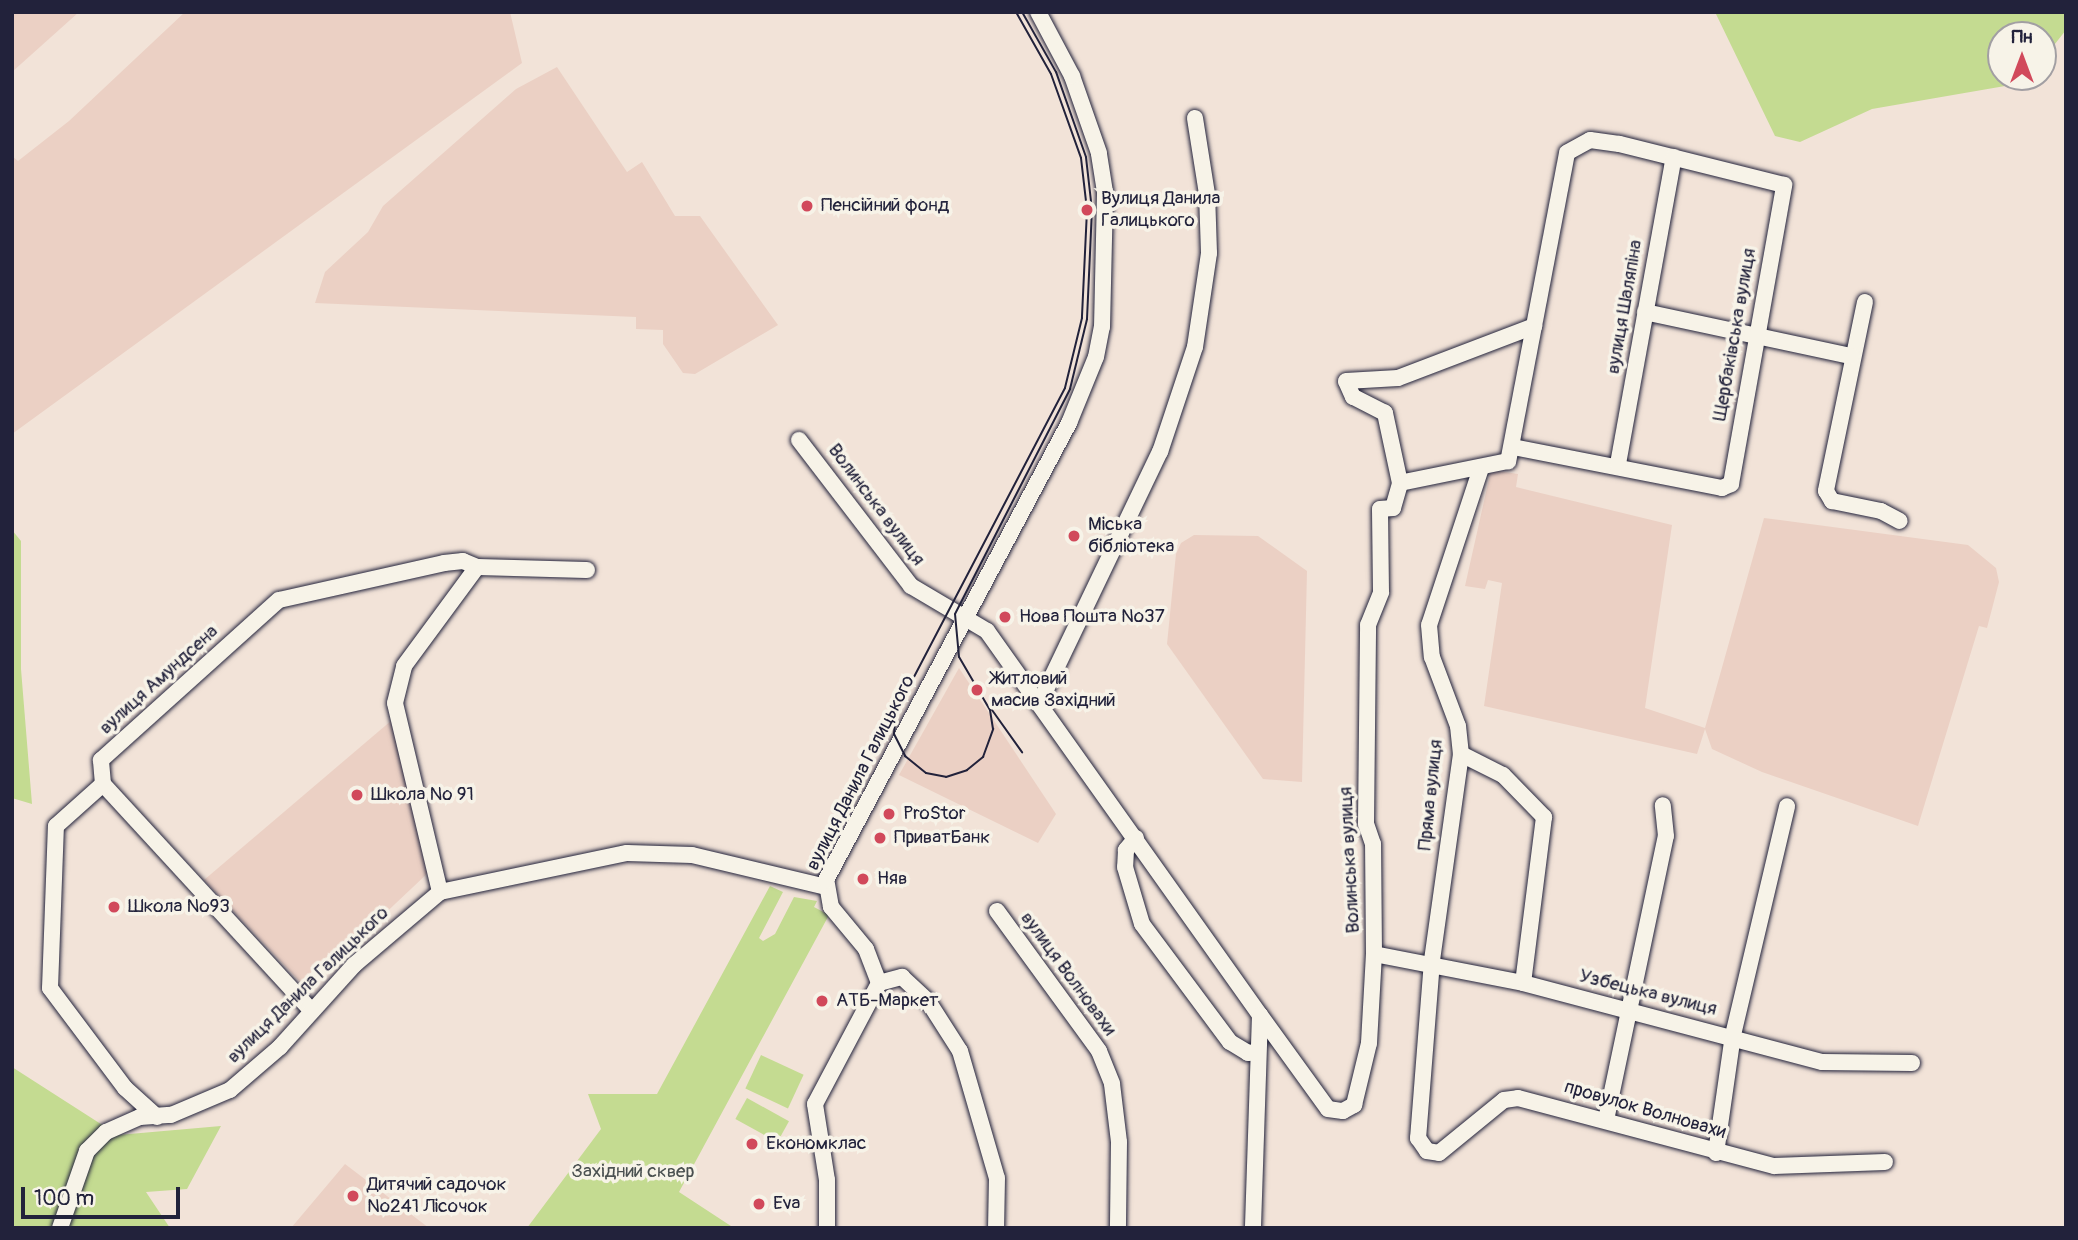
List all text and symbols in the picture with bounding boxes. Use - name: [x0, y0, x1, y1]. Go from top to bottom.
- north arrow: [1987, 21, 2057, 91]
- text: Пн: [2012, 25, 2032, 49]
- place label: Вулиця Данила Галицького: [1101, 188, 1220, 232]
- place label: Пенсійний фонд: [821, 195, 949, 217]
- marker: Пенсійний фонд: [799, 198, 815, 214]
- marker: Вулиця Данила Галицького: [1079, 202, 1095, 218]
- street label: вулиця Шаляпіна: [1602, 238, 1648, 376]
- street label: Щербаківська вулиця: [1709, 247, 1761, 423]
- street label: Волинська вулиця: [823, 440, 929, 570]
- place label: Міська бібліотека: [1088, 514, 1174, 558]
- marker: Міська бібліотека: [1066, 528, 1082, 544]
- place label: Нова Пошта №37: [1019, 606, 1165, 628]
- marker: Нова Пошта №37: [997, 609, 1013, 625]
- street label: вулиця Амундсена: [95, 621, 223, 739]
- place label: Житловий масив Західний: [991, 668, 1116, 712]
- street label: вулиця Данила Галицького: [802, 672, 920, 874]
- marker: Житловий масив Західний: [969, 682, 985, 698]
- street label: Пряма вулиця: [1414, 738, 1448, 852]
- place label: Школа № 91: [371, 784, 474, 806]
- street label: Волинська вулиця: [1335, 786, 1365, 934]
- marker: Школа № 91: [349, 787, 365, 803]
- place label: ProStor: [903, 803, 965, 825]
- marker: ProStor: [881, 806, 897, 822]
- place label: ПриватБанк: [894, 827, 990, 849]
- marker: ПриватБанк: [872, 830, 888, 846]
- place label: Няв: [877, 868, 907, 890]
- marker: Няв: [855, 871, 871, 887]
- place label: Школа №93: [128, 896, 230, 918]
- marker: Школа №93: [106, 899, 122, 915]
- street label: вулиця Данила Галицького: [222, 902, 394, 1068]
- street label: вулиця Волновахи: [1015, 908, 1121, 1040]
- street label: Узбецька вулиця: [1577, 965, 1719, 1021]
- place label: АТБ-Маркет: [836, 990, 939, 1012]
- marker: АТБ-Маркет: [814, 993, 830, 1009]
- street label: провулок Волновахи: [1561, 1076, 1729, 1144]
- place label: Економклас: [766, 1133, 866, 1155]
- marker: Економклас: [744, 1136, 760, 1152]
- park label: Західний сквер: [572, 1161, 694, 1183]
- scale bar: [24, 1174, 184, 1218]
- place label: Дитячий садочок №241 Лісочок: [367, 1174, 506, 1218]
- text: 100 m: [34, 1185, 94, 1212]
- marker: Дитячий садочок №241 Лісочок: [345, 1188, 361, 1204]
- place label: Eva: [773, 1193, 800, 1215]
- marker: Eva: [751, 1196, 767, 1212]

